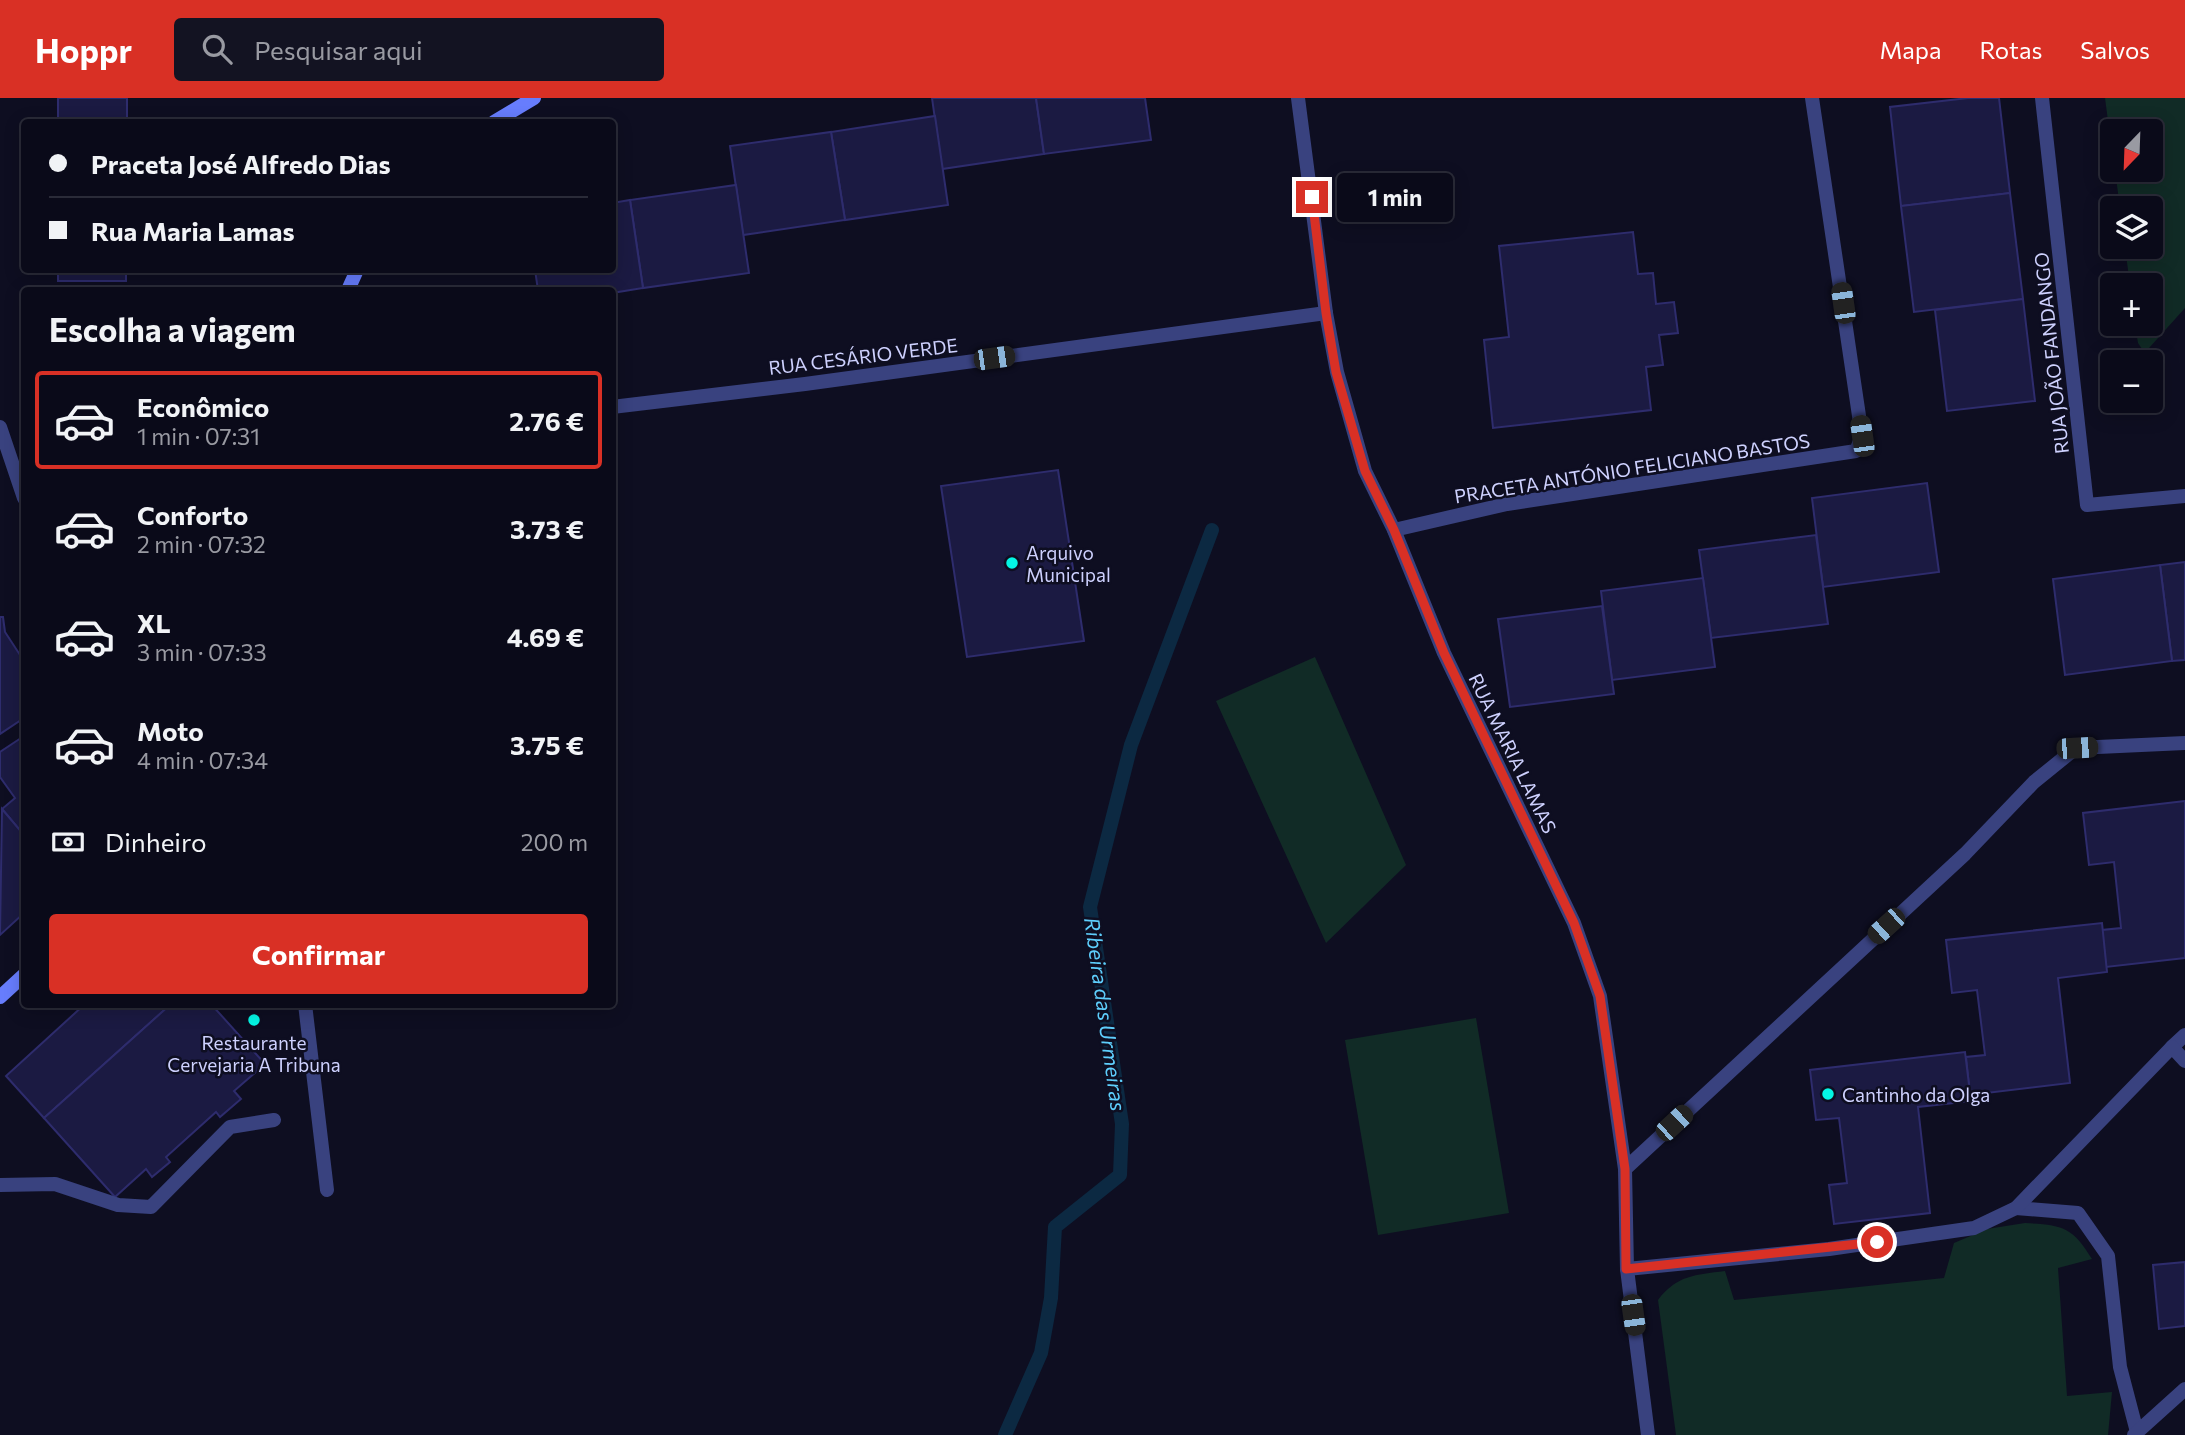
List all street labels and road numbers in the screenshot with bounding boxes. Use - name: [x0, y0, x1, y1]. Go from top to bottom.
- street label: RUA JOÃO FANDANGO: [2029, 251, 2073, 455]
- street label: RUA CESÁRIO VERDE: [767, 333, 959, 379]
- street label: PRACETA ANTÓNIO FELICIANO BASTOS: [1452, 428, 1812, 508]
- street label: RUA MARIA LAMAS: [1464, 669, 1562, 837]

